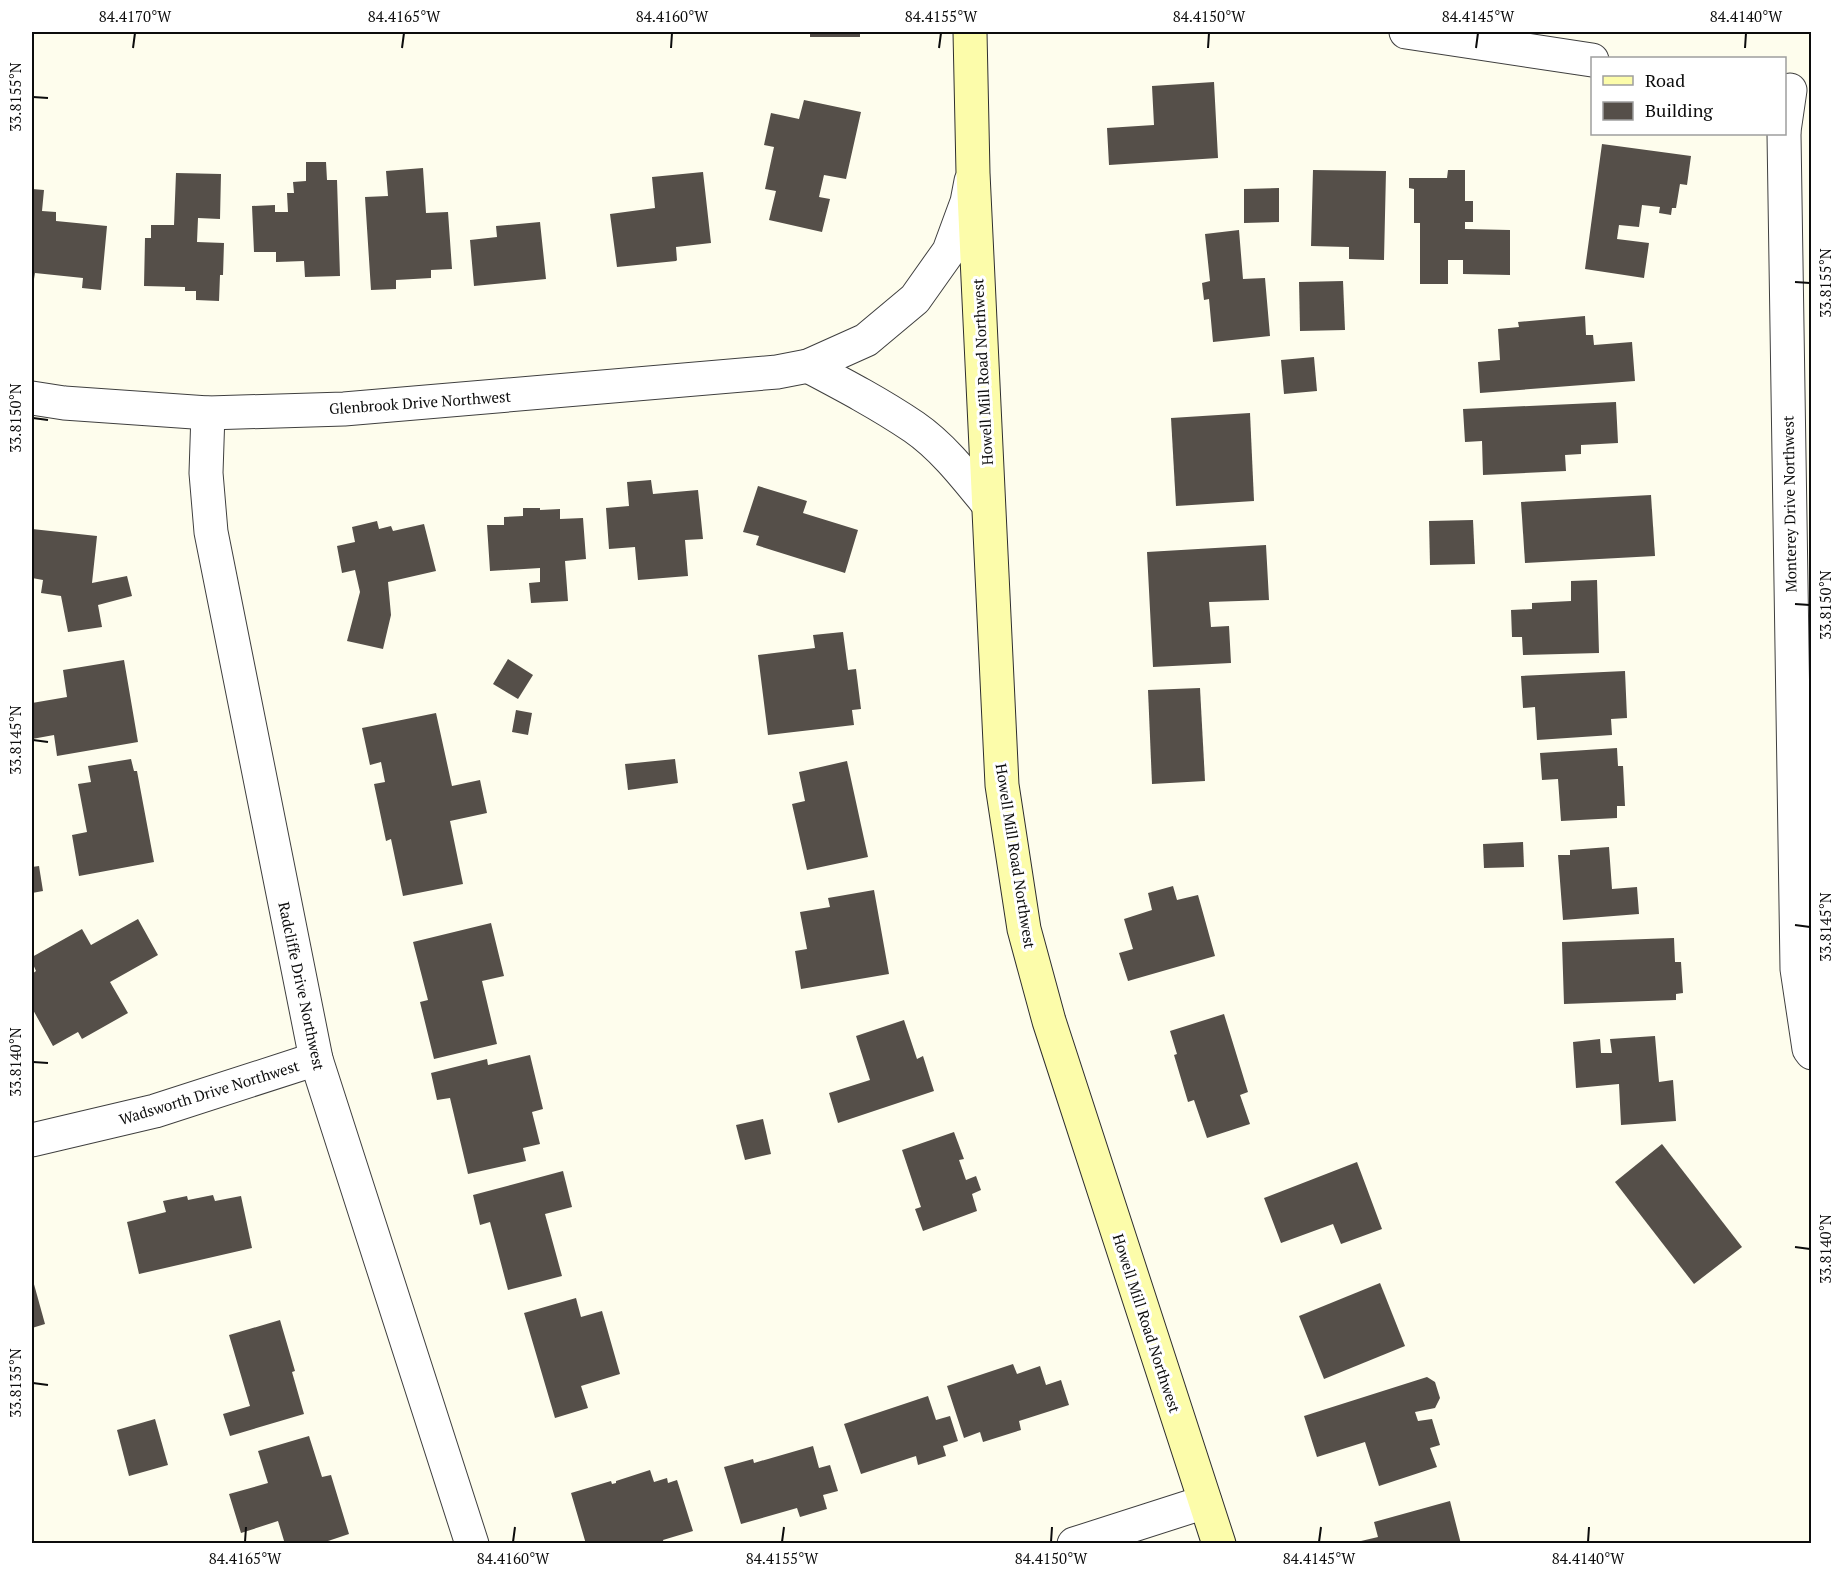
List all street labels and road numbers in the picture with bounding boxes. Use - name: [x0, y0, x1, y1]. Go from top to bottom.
- street label: Howell Mill Road Northwest: [967, 278, 997, 466]
- street label: Glenbrook Drive Northwest: [328, 386, 512, 418]
- street label: Monterey Drive Northwest: [1777, 415, 1801, 593]
- street label: Howell Mill Road Northwest: [991, 762, 1041, 950]
- street label: Radcliffe Drive Northwest: [274, 900, 330, 1073]
- street label: Wadsworth Drive Northwest: [116, 1055, 302, 1129]
- street label: Howell Mill Road Northwest: [1109, 1231, 1186, 1415]

